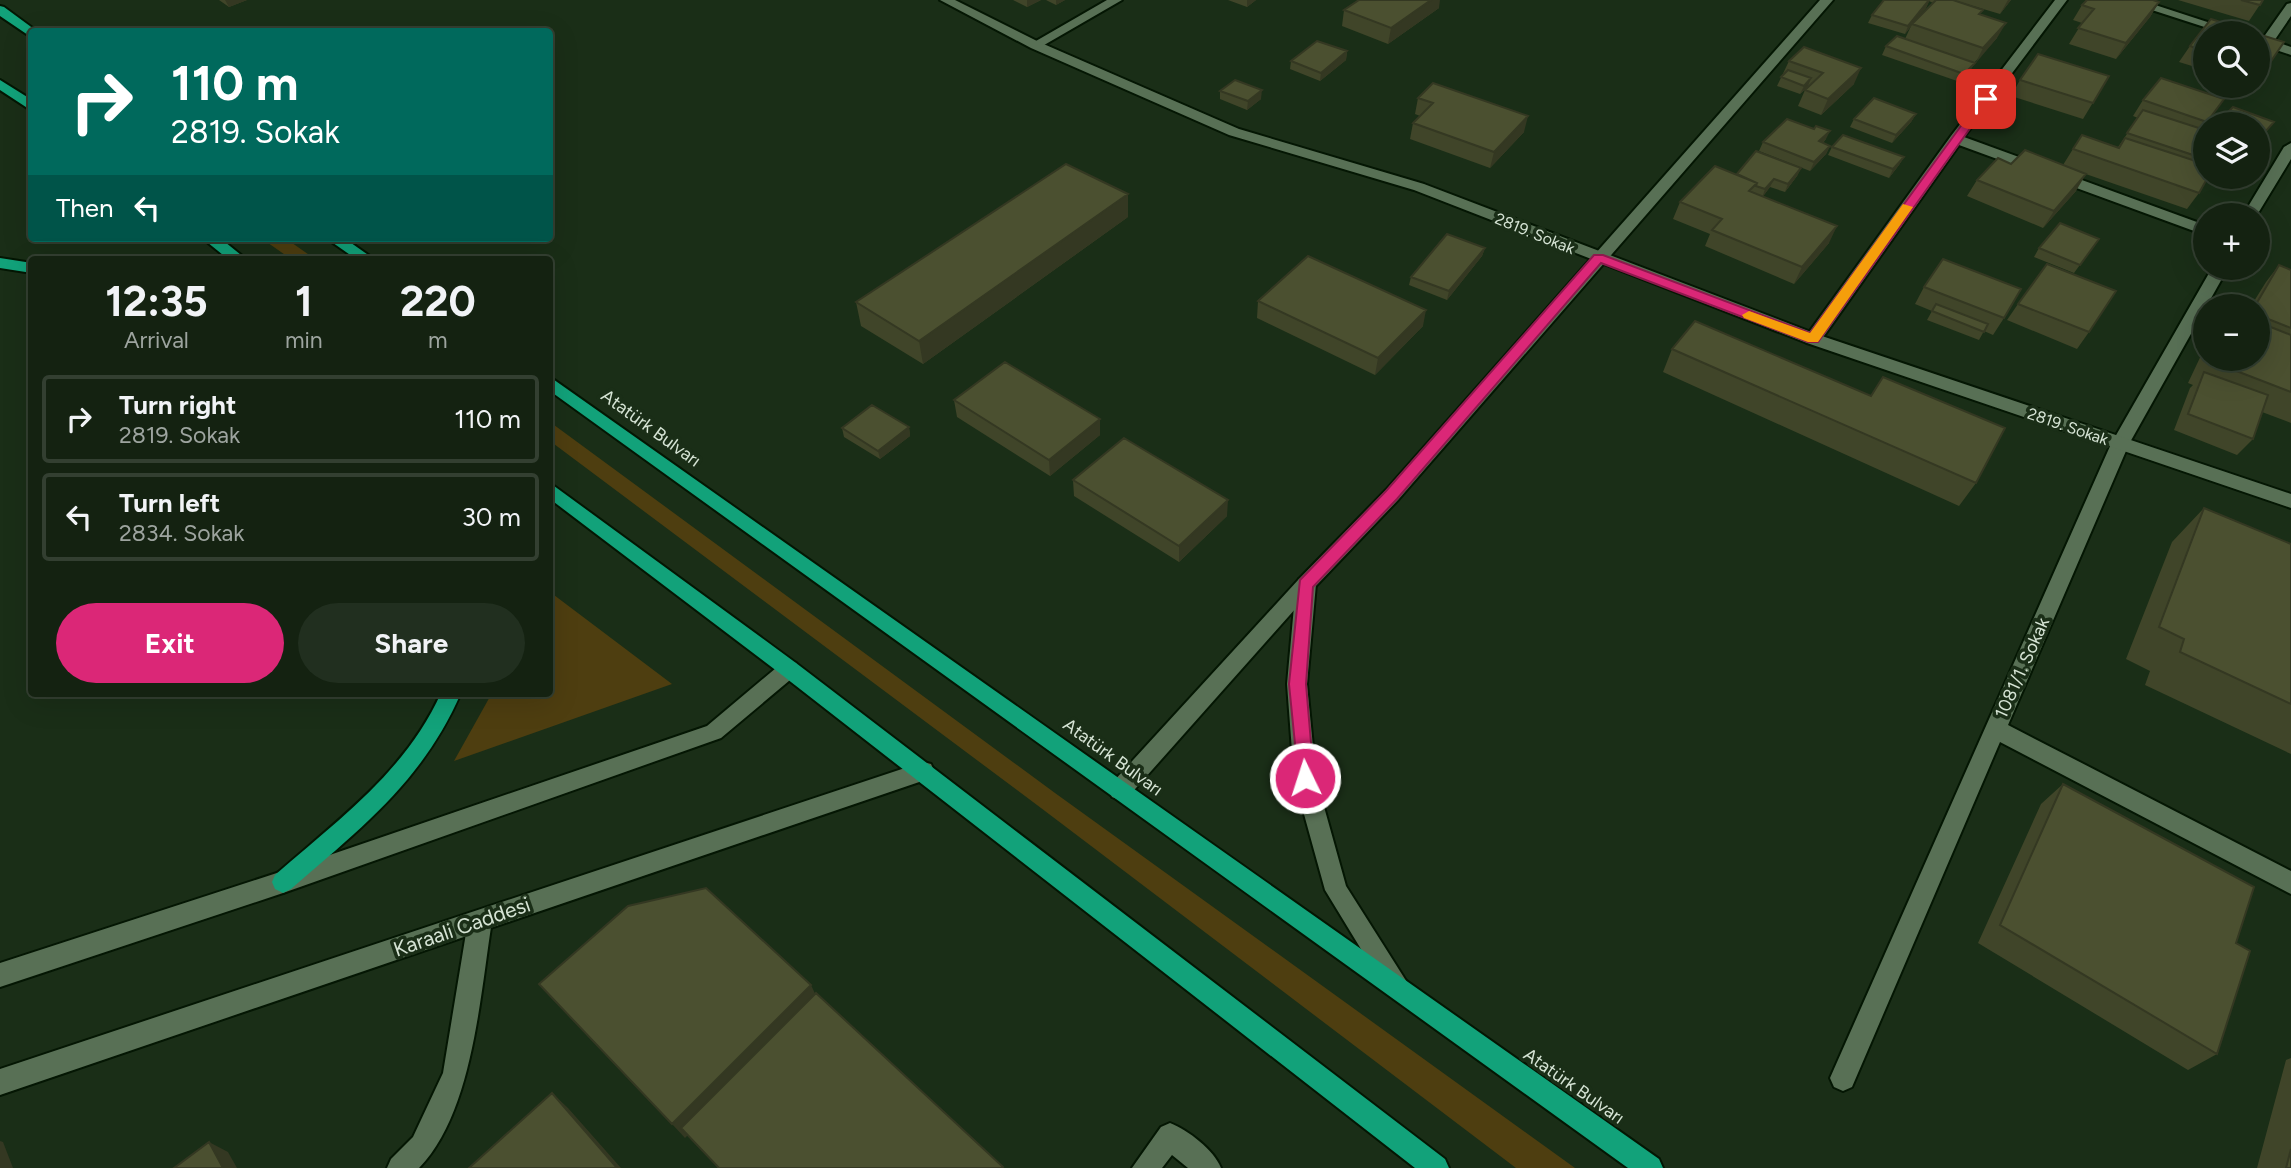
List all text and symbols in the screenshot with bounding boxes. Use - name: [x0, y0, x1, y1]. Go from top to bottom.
- map controls: [2193, 21, 2270, 371]
- button: search: [2193, 21, 2270, 98]
- text: 110 m: [171, 53, 299, 112]
- icon: right: [56, 56, 147, 147]
- pin: [1956, 69, 2016, 129]
- icon: arrive: [1967, 80, 2005, 118]
- button: layers: [2193, 112, 2270, 189]
- text: 2819. Sokak: [171, 113, 340, 151]
- icon: left: [128, 189, 166, 227]
- text: Then: [56, 192, 114, 224]
- button: +: [2193, 203, 2270, 280]
- street label: 2819. Sokak: [1492, 209, 1578, 258]
- text: 12:35: [105, 276, 208, 327]
- text: 1: [295, 276, 313, 327]
- text: 220: [400, 276, 476, 327]
- button: −: [2193, 294, 2270, 371]
- text: Arrival: [124, 326, 189, 354]
- text: min: [285, 326, 323, 354]
- text: m: [428, 326, 448, 354]
- street label: Atatürk Bulvarı: [597, 384, 705, 472]
- text: Turn right: [119, 389, 236, 421]
- icon: right: [60, 400, 98, 438]
- text: 110 m: [454, 403, 521, 435]
- street label: 2819. Sokak: [2025, 404, 2111, 449]
- text: 2819. Sokak: [119, 421, 240, 449]
- text: Turn left: [119, 487, 220, 519]
- icon: left: [60, 498, 98, 536]
- text: 30 m: [462, 501, 521, 533]
- text: 2834. Sokak: [119, 519, 245, 547]
- button: Exit: [56, 603, 284, 683]
- button: Share: [298, 603, 525, 683]
- street label: 1081/1. Sokak: [1990, 614, 2054, 722]
- street label: Atatürk Bulvarı: [1059, 713, 1167, 801]
- position arrow: [1268, 741, 1342, 815]
- street label: Karaali Caddesi: [390, 891, 534, 962]
- street label: Atatürk Bulvarı: [1519, 1043, 1629, 1129]

